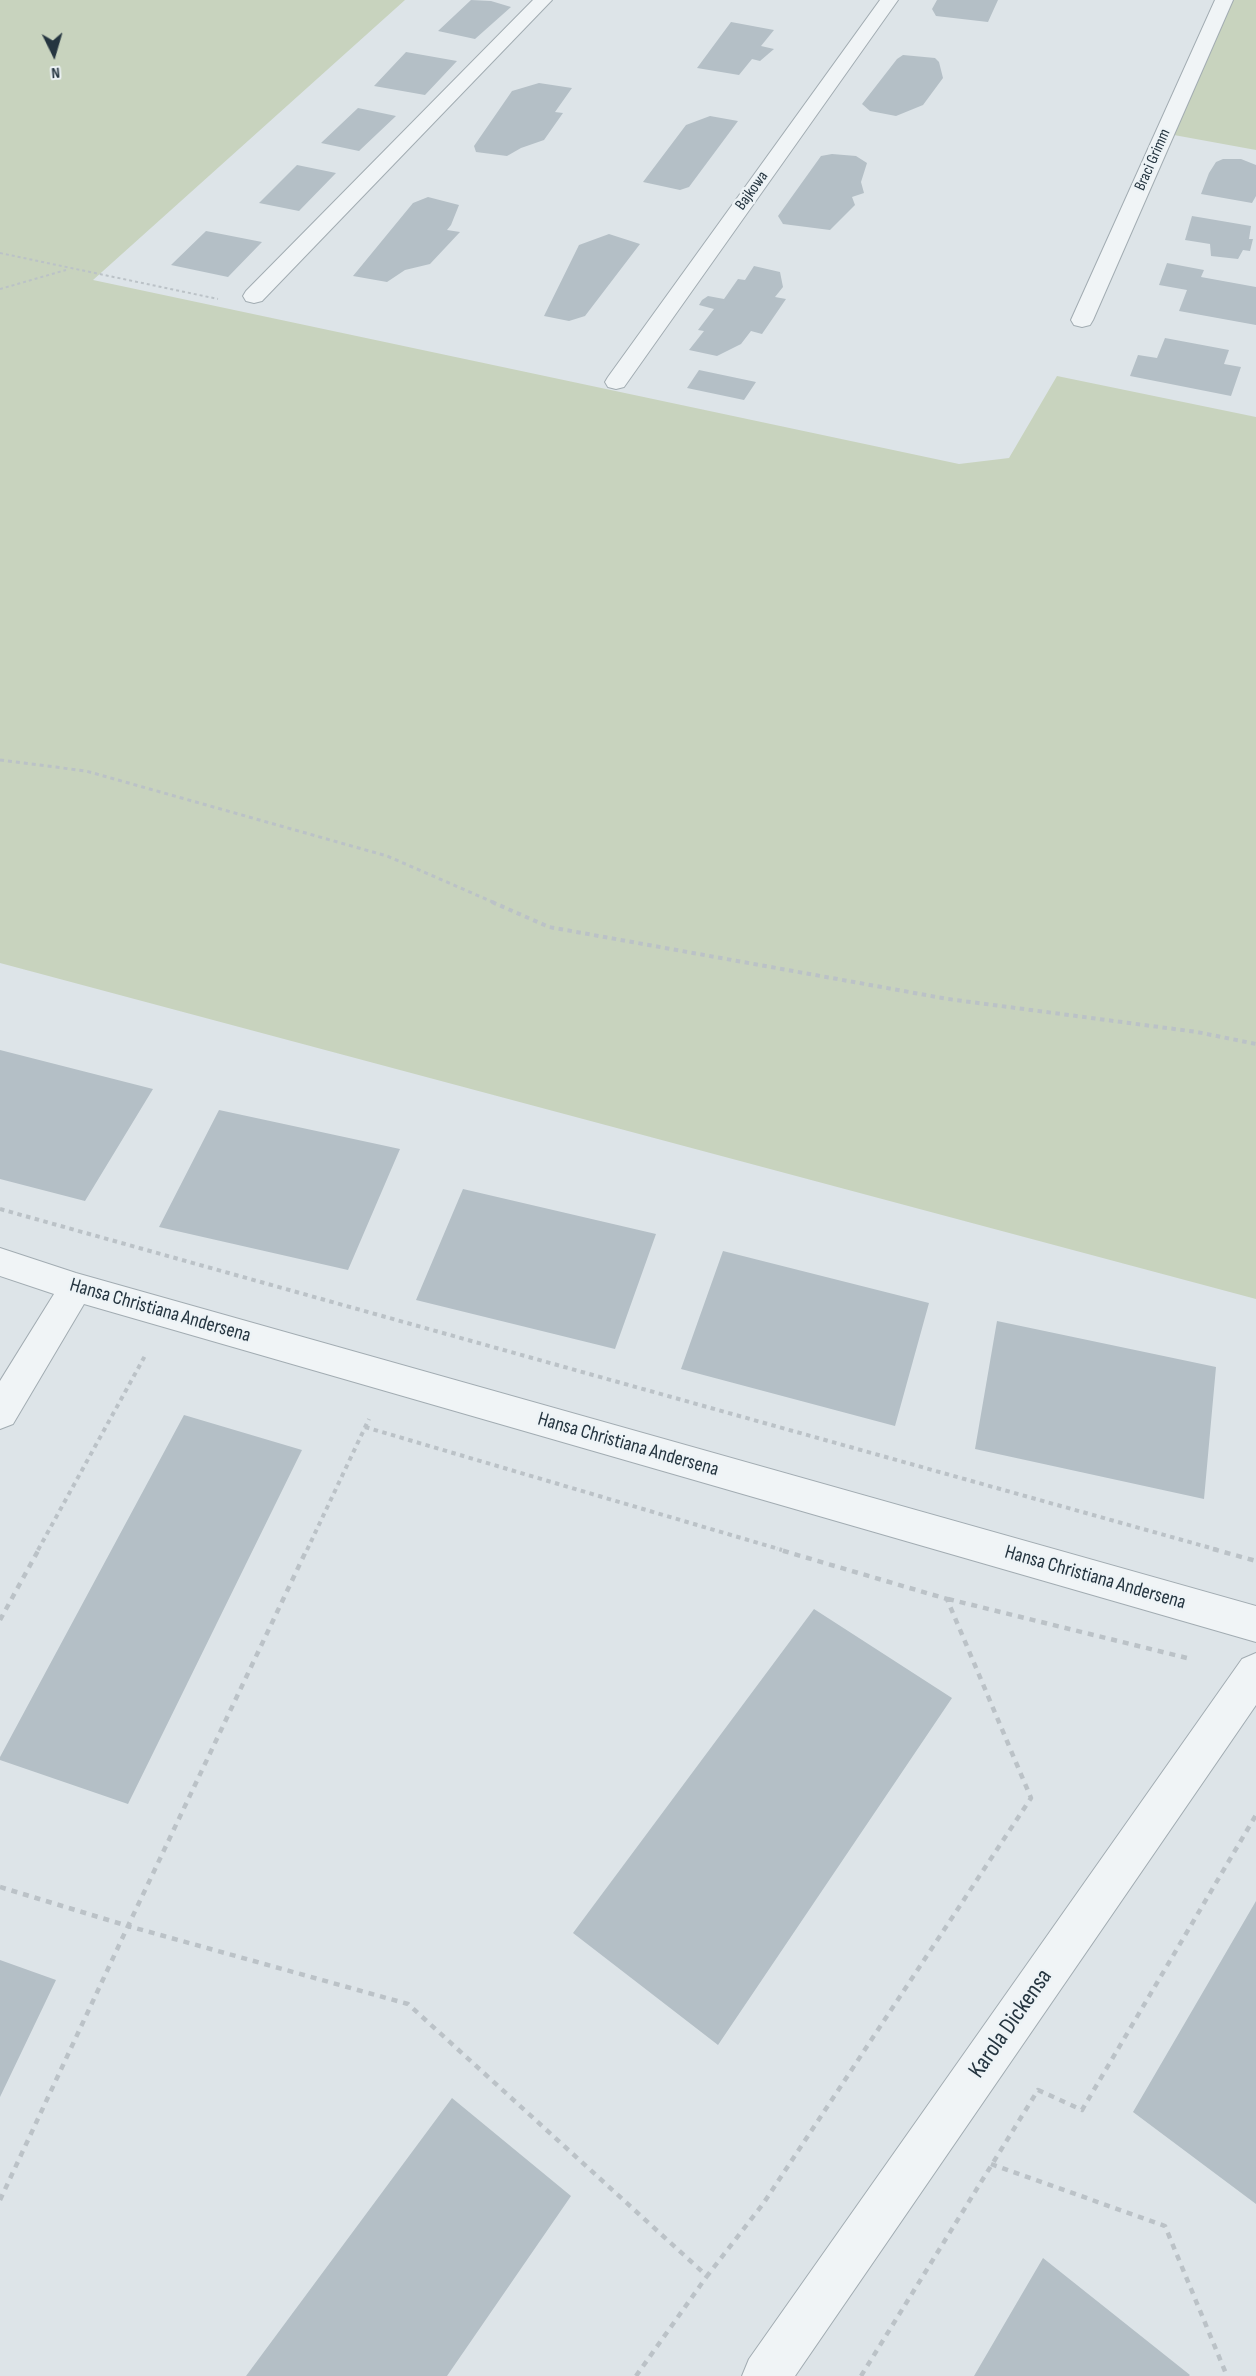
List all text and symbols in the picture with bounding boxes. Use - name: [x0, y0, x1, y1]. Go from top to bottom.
- north arrow: [24, 24, 84, 84]
- text: N: [51, 63, 61, 82]
- street label: Braci Grimm: [1131, 126, 1175, 194]
- street label: Bajkowa: [731, 168, 773, 214]
- street label: Hansa Christiana Andersena: [67, 1274, 253, 1348]
- street label: Hansa Christiana Andersena: [535, 1408, 721, 1482]
- street label: Hansa Christiana Andersena: [1002, 1541, 1188, 1615]
- street label: Karola Dickensa: [963, 1964, 1059, 2084]

